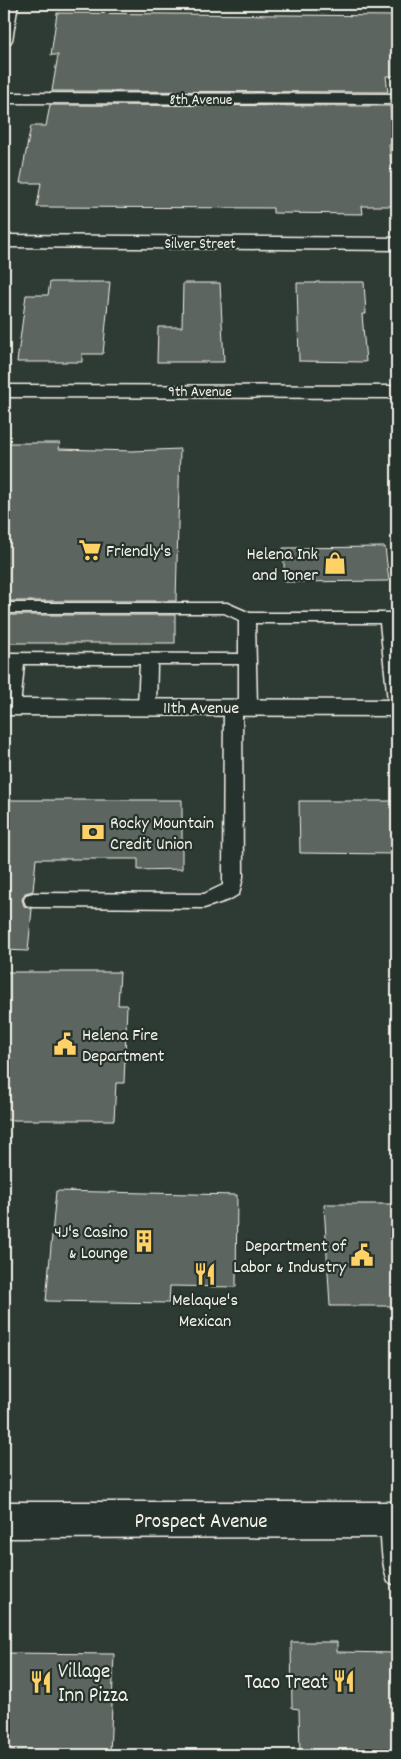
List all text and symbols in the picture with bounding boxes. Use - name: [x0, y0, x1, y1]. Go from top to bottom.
- street label: 8th Avenue: [170, 90, 233, 112]
- street label: Silver Street: [164, 234, 236, 256]
- street label: 9th Avenue: [168, 382, 232, 404]
- supermarket icon: Friendly's: [77, 537, 103, 563]
- place label: Friendly's: [106, 540, 171, 565]
- place label: Helena Ink and Toner: [247, 543, 318, 589]
- shop icon: Helena Ink and Toner: [322, 550, 348, 576]
- street label: 11th Avenue: [163, 697, 239, 722]
- place label: Rocky Mountain Credit Union: [110, 812, 214, 858]
- bank icon: Rocky Mountain Credit Union: [80, 819, 106, 845]
- place label: Helena Fire Department: [82, 1024, 165, 1070]
- public building icon: Helena Fire Department: [52, 1031, 78, 1057]
- place label: 4J's Casino & Lounge: [54, 1221, 128, 1267]
- building icon: 4J's Casino & Lounge: [131, 1228, 157, 1254]
- place label: Department of Labor & Industry: [233, 1235, 347, 1281]
- public building icon: Department of Labor & Industry: [349, 1242, 375, 1268]
- restaurant icon: Melaque's Mexican: [192, 1261, 218, 1287]
- place label: Melaque's Mexican: [172, 1289, 238, 1335]
- street label: Prospect Avenue: [135, 1508, 267, 1538]
- place label: Village Inn Pizza: [58, 1658, 129, 1712]
- restaurant icon: Taco Treat: [331, 1668, 357, 1694]
- restaurant icon: Village Inn Pizza: [28, 1669, 54, 1695]
- place label: Taco Treat: [244, 1669, 328, 1699]

